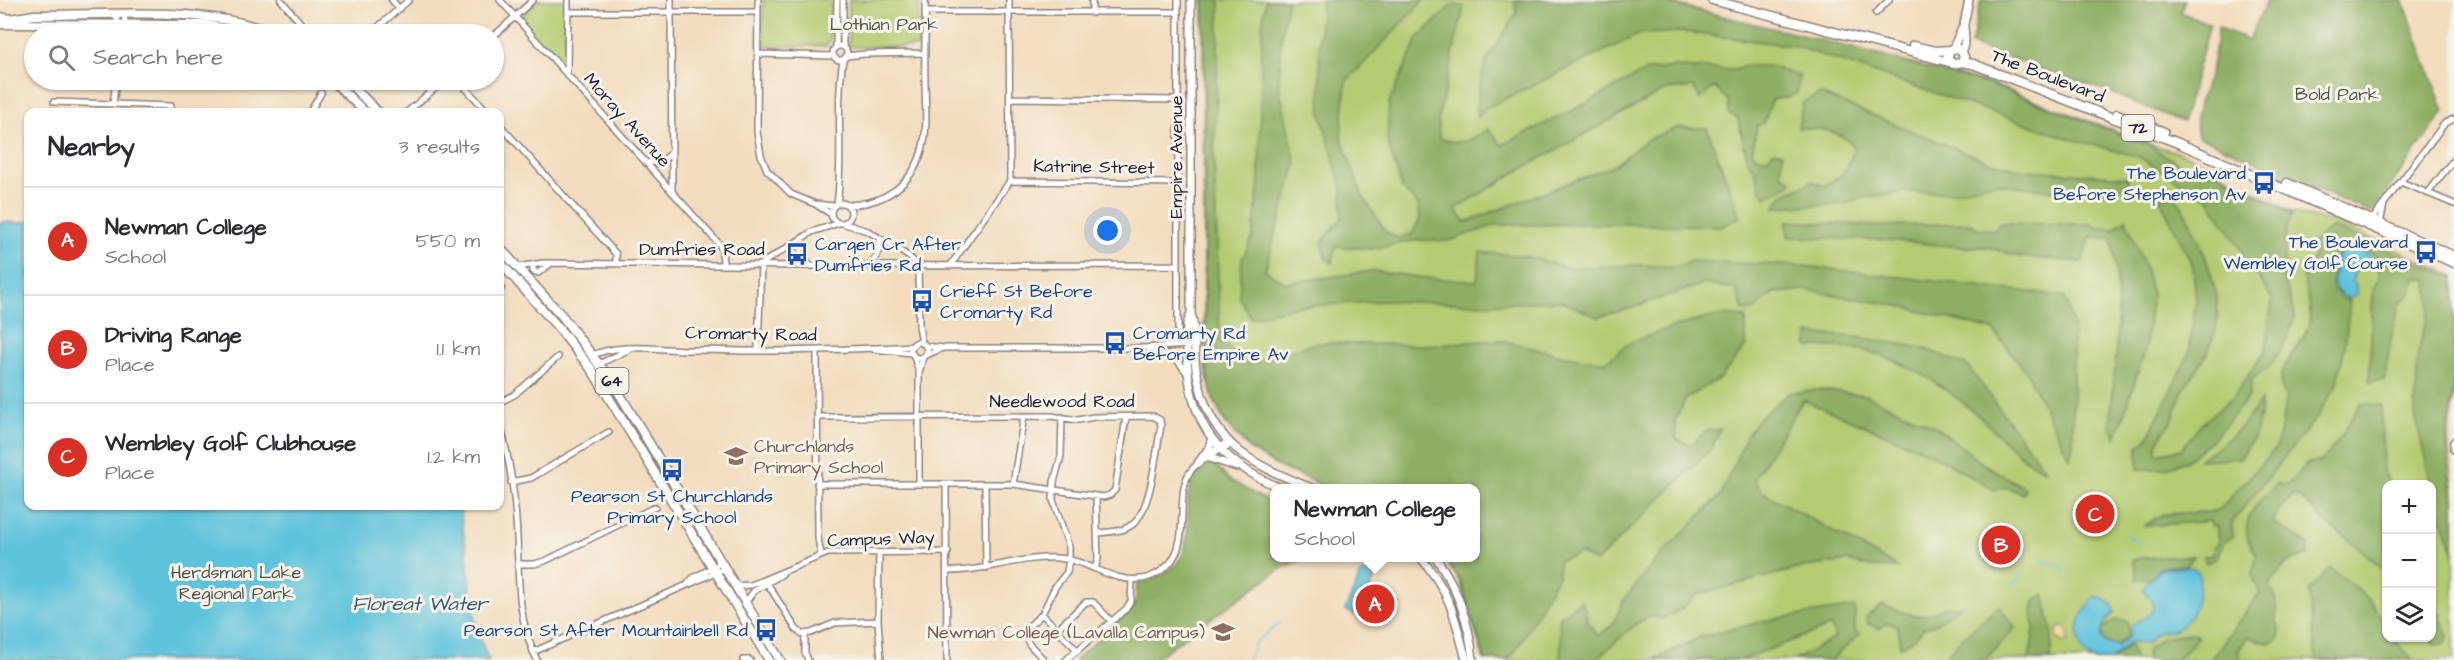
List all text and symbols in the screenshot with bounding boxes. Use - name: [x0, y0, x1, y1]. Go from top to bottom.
- park label: Lothian Park: [830, 12, 938, 37]
- search box: [24, 24, 504, 90]
- icon: search: [45, 41, 78, 74]
- text: Search here: [93, 42, 223, 73]
- street label: The Boulevard: [1988, 43, 2108, 109]
- street label: Moray Avenue: [577, 67, 677, 174]
- park label: Bold Park: [2295, 82, 2379, 107]
- street label: Empire Avenue: [1164, 95, 1189, 218]
- road number: 72: [2122, 115, 2154, 141]
- text: Nearby: [48, 129, 135, 165]
- text: 3 results: [398, 133, 480, 161]
- street label: Katrine Street: [1033, 153, 1156, 181]
- place label: The Boulevard Before Stephenson Av: [2053, 161, 2247, 207]
- bus stop icon: The Boulevard Before Stephenson Av: [2251, 170, 2277, 196]
- text: Newman College: [105, 212, 267, 243]
- your location: [1093, 216, 1122, 245]
- text: A: [61, 227, 74, 255]
- text: 550 m: [415, 227, 480, 255]
- place label: The Boulevard Wembley Golf Course: [2224, 230, 2408, 277]
- place label: Cargen Cr After Dumfries Rd: [815, 232, 961, 278]
- street label: Dumfries Road: [639, 237, 765, 262]
- bus stop icon: The Boulevard Wembley Golf Course: [2413, 239, 2439, 265]
- bus stop icon: Cargen Cr After Dumfries Rd: [784, 241, 810, 267]
- text: School: [105, 243, 166, 271]
- place label: Crieff St Before Cromarty Rd: [940, 279, 1093, 326]
- bus stop icon: Crieff St Before Cromarty Rd: [909, 288, 935, 314]
- text: Driving Range: [105, 320, 242, 351]
- street label: Cromarty Road: [685, 320, 817, 349]
- place label: Cromarty Rd Before Empire Av: [1133, 321, 1289, 367]
- bus stop icon: Cromarty Rd Before Empire Av: [1102, 330, 1128, 356]
- text: B: [60, 335, 75, 363]
- text: 1.1 km: [436, 335, 480, 363]
- text: Place: [105, 351, 155, 379]
- road number: 64: [596, 368, 628, 394]
- street label: Needlewood Road: [989, 389, 1135, 414]
- text: Wembley Golf Clubhouse: [105, 428, 356, 459]
- place label: Churchlands Primary School: [754, 434, 883, 481]
- text: C: [60, 443, 75, 471]
- text: 1.2 km: [427, 443, 480, 471]
- school or university icon: Churchlands Primary School: [723, 443, 749, 469]
- bus stop icon: Pearson St Churchlands Primary School: [659, 457, 685, 483]
- text: Place: [105, 459, 155, 487]
- map controls: [2382, 480, 2436, 642]
- button: +: [2382, 480, 2436, 534]
- place label: Pearson St Churchlands Primary School: [571, 484, 773, 531]
- popup: [1270, 484, 1480, 562]
- pin: C: [2076, 492, 2114, 536]
- text: Newman College: [1294, 494, 1456, 525]
- pin: B: [1982, 522, 2020, 568]
- street label: Campus Way: [827, 525, 935, 554]
- text: School: [1294, 525, 1355, 553]
- button: −: [2382, 534, 2436, 588]
- park label: Herdsman Lake Regional Park: [171, 560, 302, 607]
- pin: A: [1356, 582, 1394, 626]
- button: layers: [2382, 588, 2436, 642]
- water label: Floreat Water: [352, 590, 490, 618]
- bus stop icon: Pearson St After Mountainbell Rd: [753, 617, 779, 643]
- place label: Pearson St After Mountainbell Rd: [464, 618, 748, 643]
- school or university icon: Newman College (Lavalla Campus): [1210, 619, 1236, 645]
- place label: Newman College (Lavalla Campus): [928, 620, 1205, 646]

